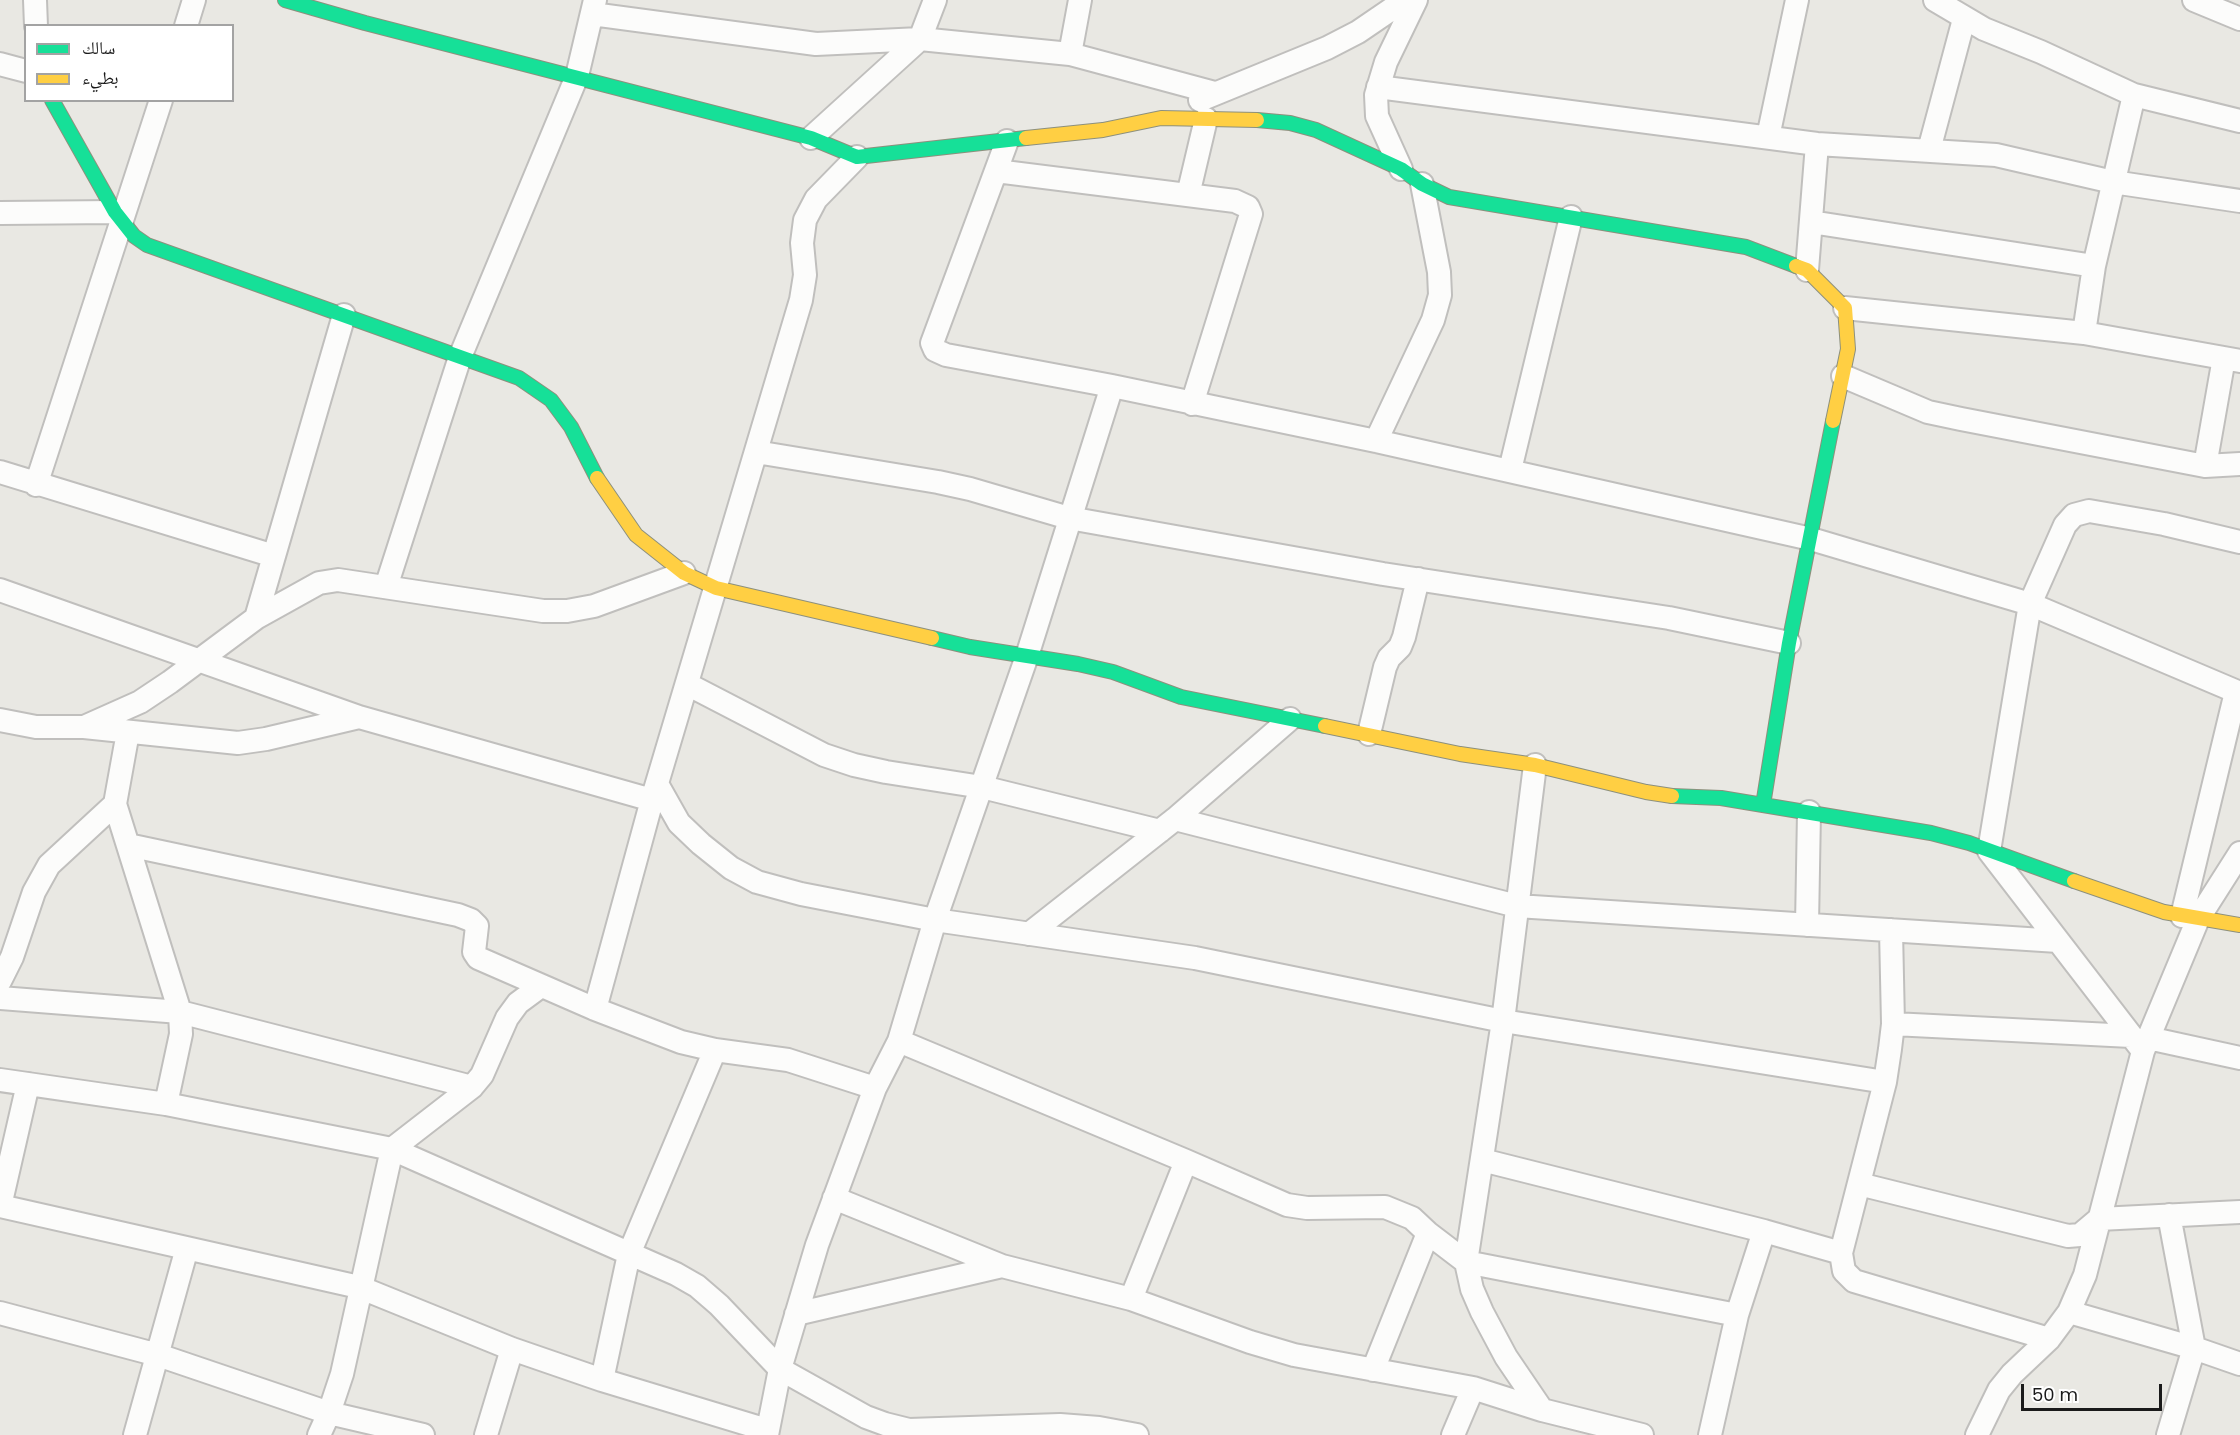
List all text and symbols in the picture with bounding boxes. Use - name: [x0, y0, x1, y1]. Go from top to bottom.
- legend: [24, 24, 234, 102]
- text: سالك: [82, 35, 115, 60]
- text: بطيء: [82, 65, 119, 90]
- scale bar: [2024, 1372, 2165, 1410]
- text: 50 m: [2032, 1382, 2078, 1407]

